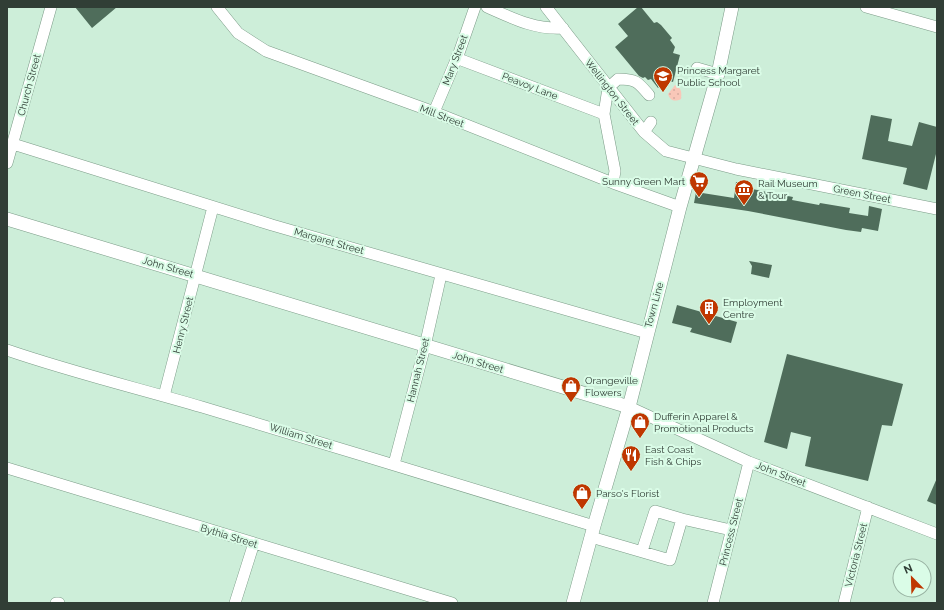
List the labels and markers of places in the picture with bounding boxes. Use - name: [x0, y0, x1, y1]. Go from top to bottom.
- school or university icon: Princess Margaret Public School: [652, 65, 674, 93]
- place label: Princess Margaret Public School: [677, 65, 761, 88]
- supermarket icon: Sunny Green Mart: [688, 170, 710, 198]
- place label: Sunny Green Mart: [602, 176, 686, 187]
- museum icon: Rail Museum & Tour: [733, 178, 755, 206]
- place label: Rail Museum & Tour: [758, 178, 818, 201]
- building icon: Employment Centre: [698, 297, 720, 325]
- place label: Employment Centre: [723, 297, 783, 320]
- shop icon: Orangeville Flowers: [560, 375, 582, 403]
- place label: Orangeville Flowers: [585, 375, 638, 398]
- shop icon: Dufferin Apparel & Promotional Products: [629, 411, 651, 439]
- place label: Dufferin Apparel & Promotional Products: [654, 411, 754, 434]
- restaurant icon: East Coast Fish & Chips: [620, 444, 642, 472]
- place label: East Coast Fish & Chips: [645, 444, 702, 467]
- shop icon: Parso's Florist: [571, 482, 593, 510]
- place label: Parso's Florist: [596, 488, 660, 499]

